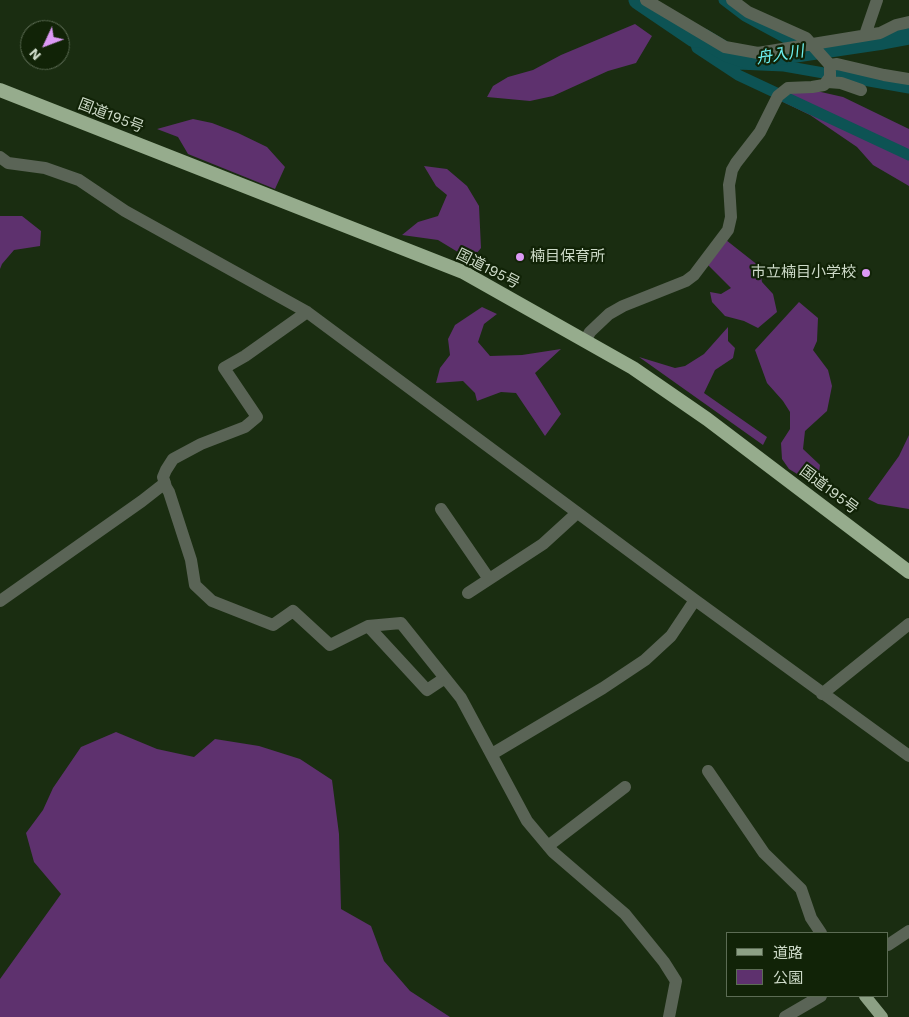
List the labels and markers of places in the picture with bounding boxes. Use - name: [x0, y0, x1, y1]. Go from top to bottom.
- place label: 楠目保育所: [530, 248, 605, 266]
- marker: 楠目保育所: [514, 251, 526, 263]
- place label: 市立楠目小学校: [751, 264, 856, 282]
- marker: 市立楠目小学校: [860, 267, 872, 279]

